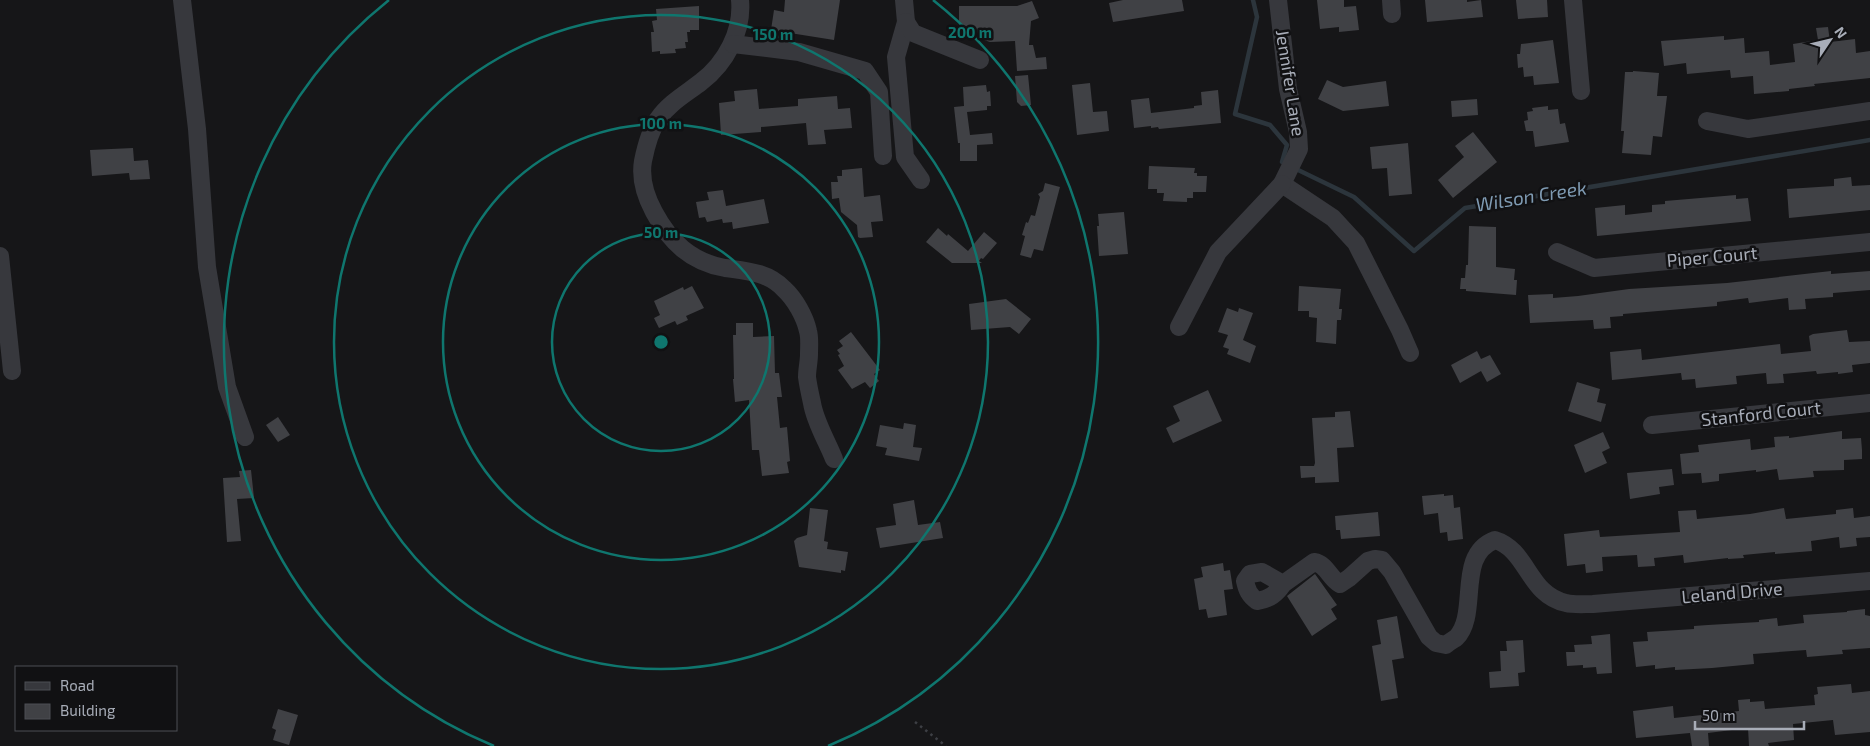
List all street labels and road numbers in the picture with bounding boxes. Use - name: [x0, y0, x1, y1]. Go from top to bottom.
- street label: Jennifer Lane: [1272, 28, 1310, 138]
- street label: Piper Court: [1666, 241, 1758, 271]
- street label: Stanford Court: [1700, 396, 1822, 430]
- street label: Leland Drive: [1680, 577, 1783, 607]

